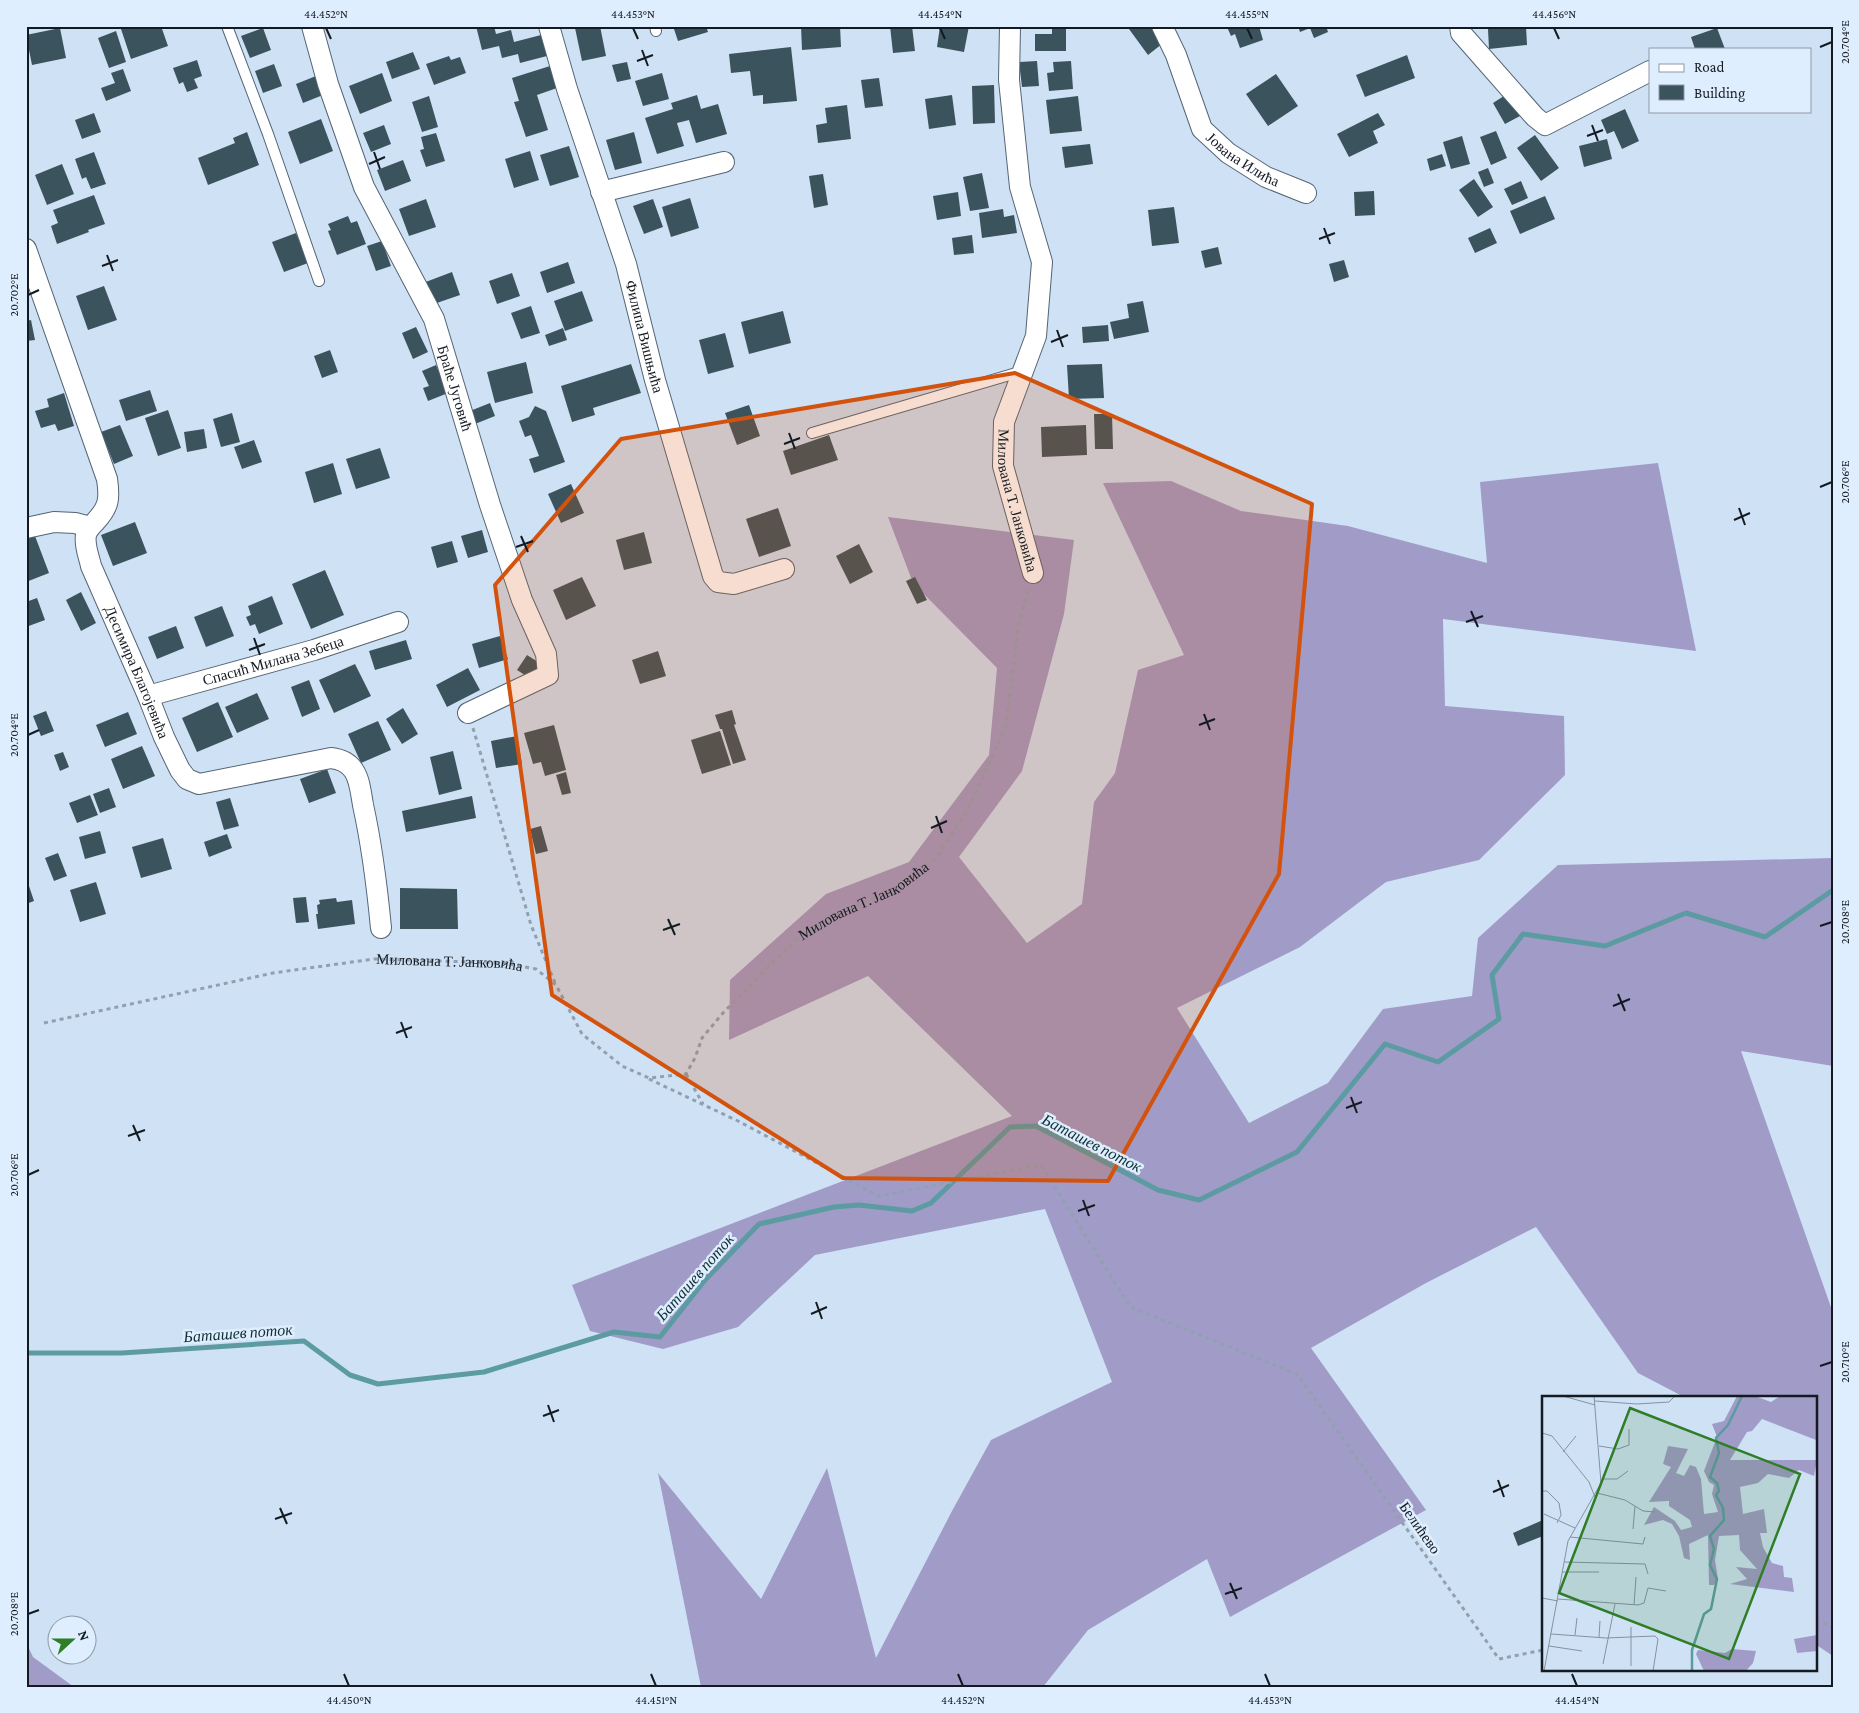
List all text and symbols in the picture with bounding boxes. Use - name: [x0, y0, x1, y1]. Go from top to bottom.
- text: 44.452°N: [304, 7, 348, 21]
- text: 44.453°N: [611, 7, 655, 21]
- text: 44.454°N: [918, 7, 962, 21]
- text: 44.455°N: [1225, 7, 1269, 21]
- text: 44.456°N: [1532, 7, 1576, 21]
- text: 20.704°E: [1838, 20, 1852, 64]
- legend: [1649, 48, 1812, 112]
- text: Road: [1694, 59, 1725, 75]
- text: Building: [1694, 85, 1745, 102]
- street label: Јована Илића: [1203, 129, 1282, 190]
- text: 20.702°E: [7, 273, 21, 316]
- street label: Филипа Вишњића: [622, 279, 666, 395]
- street label: Браће Југовић: [434, 343, 475, 434]
- street label: Милована Т. Јанковића: [995, 429, 1040, 574]
- text: 20.706°E: [1838, 460, 1852, 504]
- street label: Десимира Благојевића: [101, 603, 172, 741]
- street label: Спасић Милана Зебеца: [201, 633, 346, 688]
- text: 20.704°E: [7, 713, 21, 757]
- street label: Милована Т. Јанковића: [795, 858, 932, 943]
- text: 20.708°E: [1838, 900, 1852, 944]
- street label: Милована Т. Јанковића: [376, 951, 524, 974]
- water label: Баташев поток: [1039, 1110, 1145, 1176]
- text: 20.706°E: [7, 1153, 21, 1197]
- water label: Баташев поток: [652, 1230, 738, 1325]
- water label: Баташев поток: [182, 1321, 294, 1345]
- text: 20.710°E: [1838, 1341, 1852, 1383]
- inset map: [1542, 1396, 1816, 1670]
- street label: Белићево: [1396, 1499, 1444, 1557]
- text: 20.708°E: [7, 1592, 21, 1636]
- north arrow: [48, 1616, 98, 1666]
- text: N: [75, 1628, 93, 1643]
- text: 44.450°N: [326, 1693, 372, 1707]
- text: 44.451°N: [635, 1693, 677, 1707]
- text: 44.452°N: [941, 1693, 985, 1707]
- text: 44.453°N: [1248, 1693, 1292, 1707]
- text: 44.454°N: [1555, 1693, 1599, 1707]

